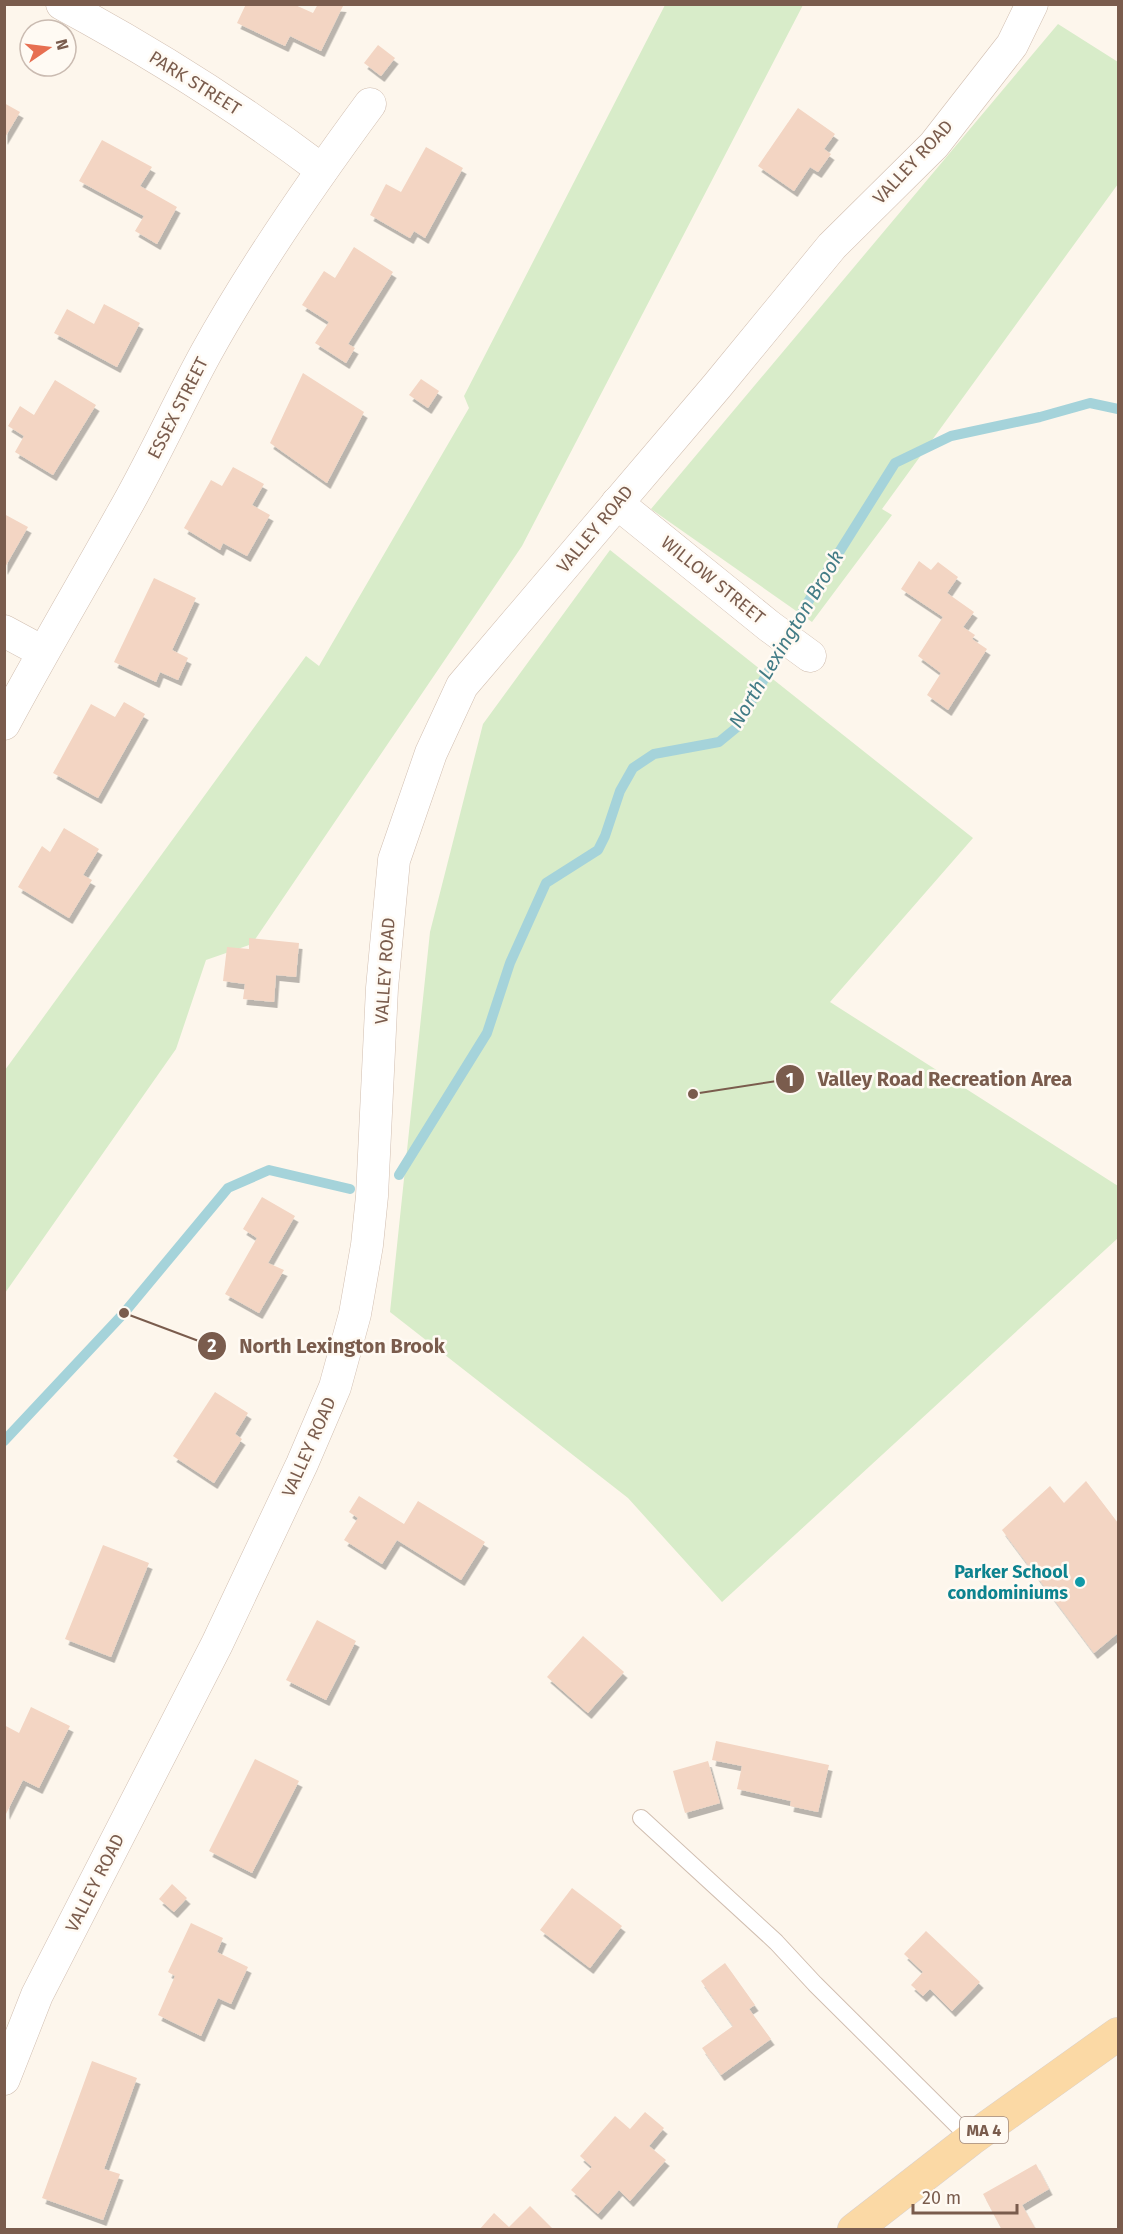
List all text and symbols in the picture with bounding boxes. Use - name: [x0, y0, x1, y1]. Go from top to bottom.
- north arrow: [18, 18, 78, 78]
- text: N: [52, 37, 73, 52]
- street label: PARK STREET: [145, 46, 246, 120]
- street label: VALLEY ROAD: [868, 115, 958, 209]
- street label: ESSEX STREET: [143, 353, 213, 463]
- street label: VALLEY ROAD: [552, 481, 638, 577]
- street label: WILLOW STREET: [657, 531, 770, 629]
- water label: North Lexington Brook: [724, 546, 849, 732]
- street label: VALLEY ROAD: [370, 917, 400, 1025]
- callout: Valley Road Recreation Area: [775, 1060, 1084, 1098]
- text: Valley Road Recreation Area: [817, 1067, 1072, 1091]
- text: 1: [786, 1069, 794, 1091]
- callout: North Lexington Brook: [197, 1327, 457, 1365]
- text: North Lexington Brook: [239, 1334, 446, 1358]
- text: 2: [207, 1335, 217, 1357]
- street label: VALLEY ROAD: [277, 1394, 341, 1500]
- place label: Parker School condominiums: [948, 1561, 1069, 1604]
- marker: Parker School condominiums: [1073, 1575, 1087, 1589]
- street label: VALLEY ROAD: [61, 1830, 129, 1936]
- road number: MA 4: [960, 2117, 1008, 2143]
- scale bar: [913, 2177, 1016, 2215]
- text: 20 m: [922, 2187, 961, 2209]

